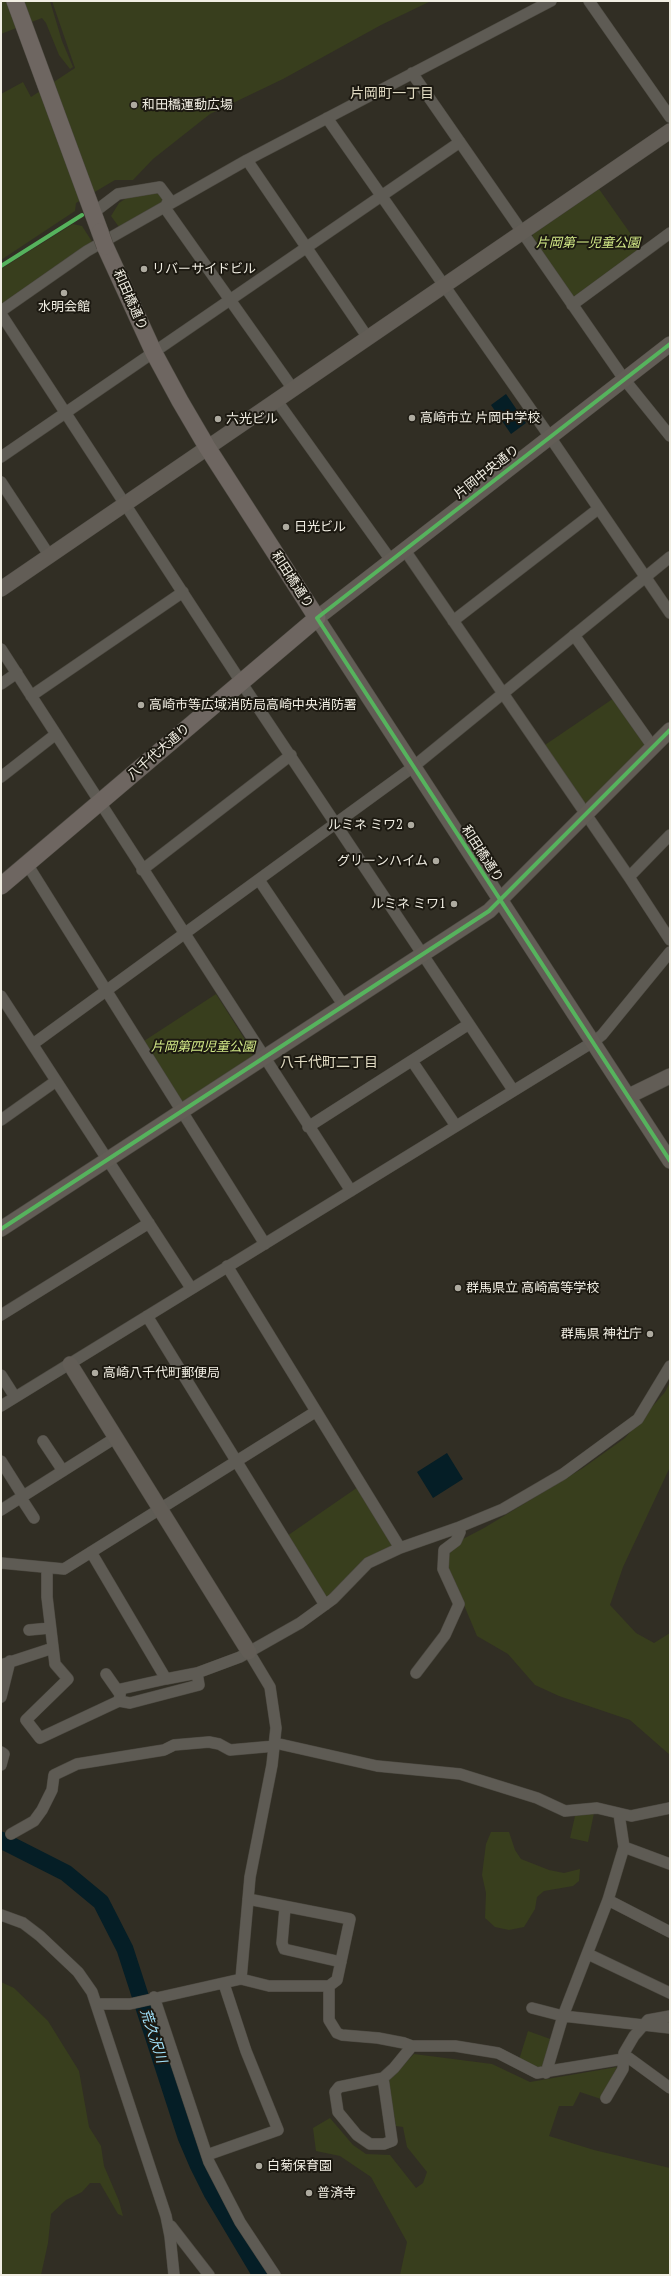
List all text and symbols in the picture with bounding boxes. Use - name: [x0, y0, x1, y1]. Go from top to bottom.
- district label: 片岡町一丁目: [350, 86, 434, 102]
- place label: 和田橋運動広場: [142, 97, 233, 113]
- marker: 和田橋運動広場: [129, 100, 139, 110]
- park label: 片岡第一児童公園: [536, 235, 640, 251]
- place label: リバーサイドビル: [152, 261, 256, 277]
- marker: リバーサイドビル: [139, 264, 149, 274]
- street label: 和田橋通り: [110, 267, 150, 333]
- marker: 水明会館: [59, 288, 69, 298]
- place label: 水明会館: [38, 299, 90, 315]
- place label: 高崎市立 片岡中学校: [420, 410, 540, 426]
- place label: 六光ビル: [226, 411, 278, 427]
- marker: 高崎市立 片岡中学校: [407, 413, 417, 423]
- marker: 六光ビル: [213, 414, 223, 424]
- street label: 片岡中央通り: [451, 442, 523, 502]
- place label: 日光ビル: [294, 519, 346, 535]
- marker: 日光ビル: [281, 522, 291, 532]
- street label: 和田橋通り: [268, 548, 316, 612]
- place label: 高崎市等広域消防局高崎中央消防署: [149, 697, 357, 713]
- marker: 高崎市等広域消防局高崎中央消防署: [136, 700, 146, 710]
- street label: 八千代大通り: [124, 721, 194, 783]
- place label: ルミネ ミワ2: [328, 817, 403, 833]
- marker: ルミネ ミワ2: [406, 820, 416, 830]
- street label: 和田橋通り: [458, 822, 506, 886]
- place label: グリーンハイム: [337, 853, 428, 869]
- marker: グリーンハイム: [431, 856, 441, 866]
- place label: ルミネ ミワ1: [371, 896, 446, 912]
- marker: ルミネ ミワ1: [449, 899, 459, 909]
- park label: 片岡第四児童公園: [151, 1039, 255, 1055]
- district label: 八千代町二丁目: [280, 1055, 378, 1071]
- place label: 群馬県立 高崎高等学校: [466, 1280, 599, 1296]
- marker: 群馬県立 高崎高等学校: [453, 1283, 463, 1293]
- place label: 群馬県 神社庁: [561, 1326, 642, 1342]
- marker: 群馬県 神社庁: [645, 1329, 655, 1339]
- place label: 高崎八千代町郵便局: [103, 1365, 220, 1381]
- marker: 高崎八千代町郵便局: [90, 1368, 100, 1378]
- water label: 荒久沢川: [136, 2007, 170, 2065]
- place label: 白菊保育園: [267, 2158, 332, 2174]
- marker: 白菊保育園: [254, 2161, 264, 2171]
- place label: 普済寺: [317, 2185, 356, 2201]
- marker: 普済寺: [304, 2188, 314, 2198]

